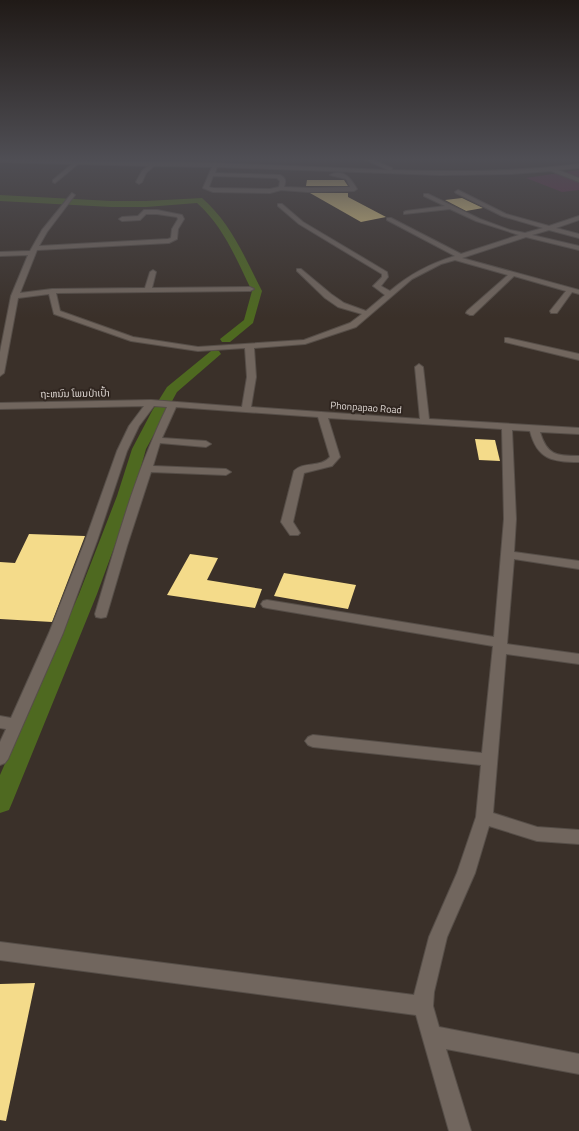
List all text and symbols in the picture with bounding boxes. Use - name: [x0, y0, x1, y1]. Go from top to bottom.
- street label: ຖະຫນົນ ໂພນປ່າເປົ້າ: [40, 385, 110, 402]
- street label: Phonpapao Road: [330, 398, 402, 417]

